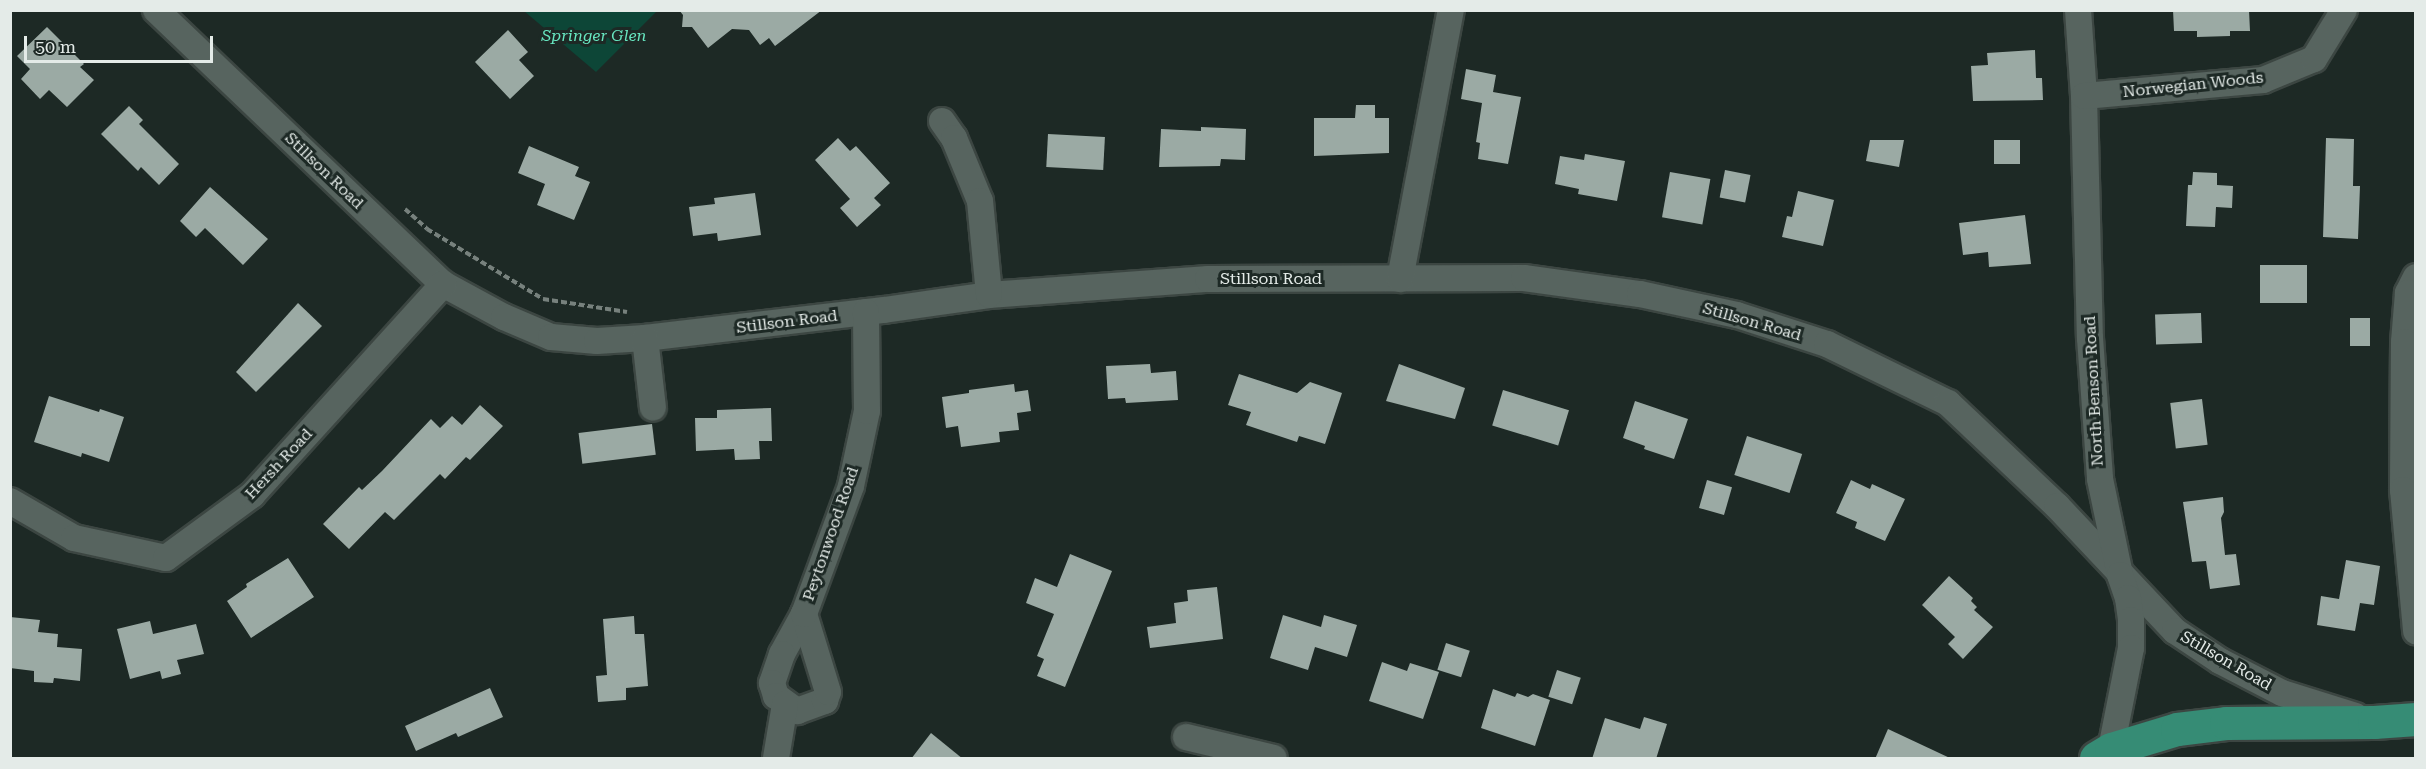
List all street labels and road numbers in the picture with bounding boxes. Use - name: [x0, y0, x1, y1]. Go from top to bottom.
- street label: Norwegian Woods: [2122, 68, 2264, 102]
- street label: Stillson Road: [281, 129, 367, 213]
- street label: Stillson Road: [1220, 269, 1322, 289]
- street label: Stillson Road: [1700, 299, 1804, 345]
- street label: Stillson Road: [735, 306, 839, 338]
- street label: North Benson Road: [2080, 315, 2108, 467]
- street label: Hersh Road: [241, 425, 317, 503]
- street label: Peytonwood Road: [799, 464, 863, 604]
- street label: Stillson Road: [2177, 627, 2275, 695]

